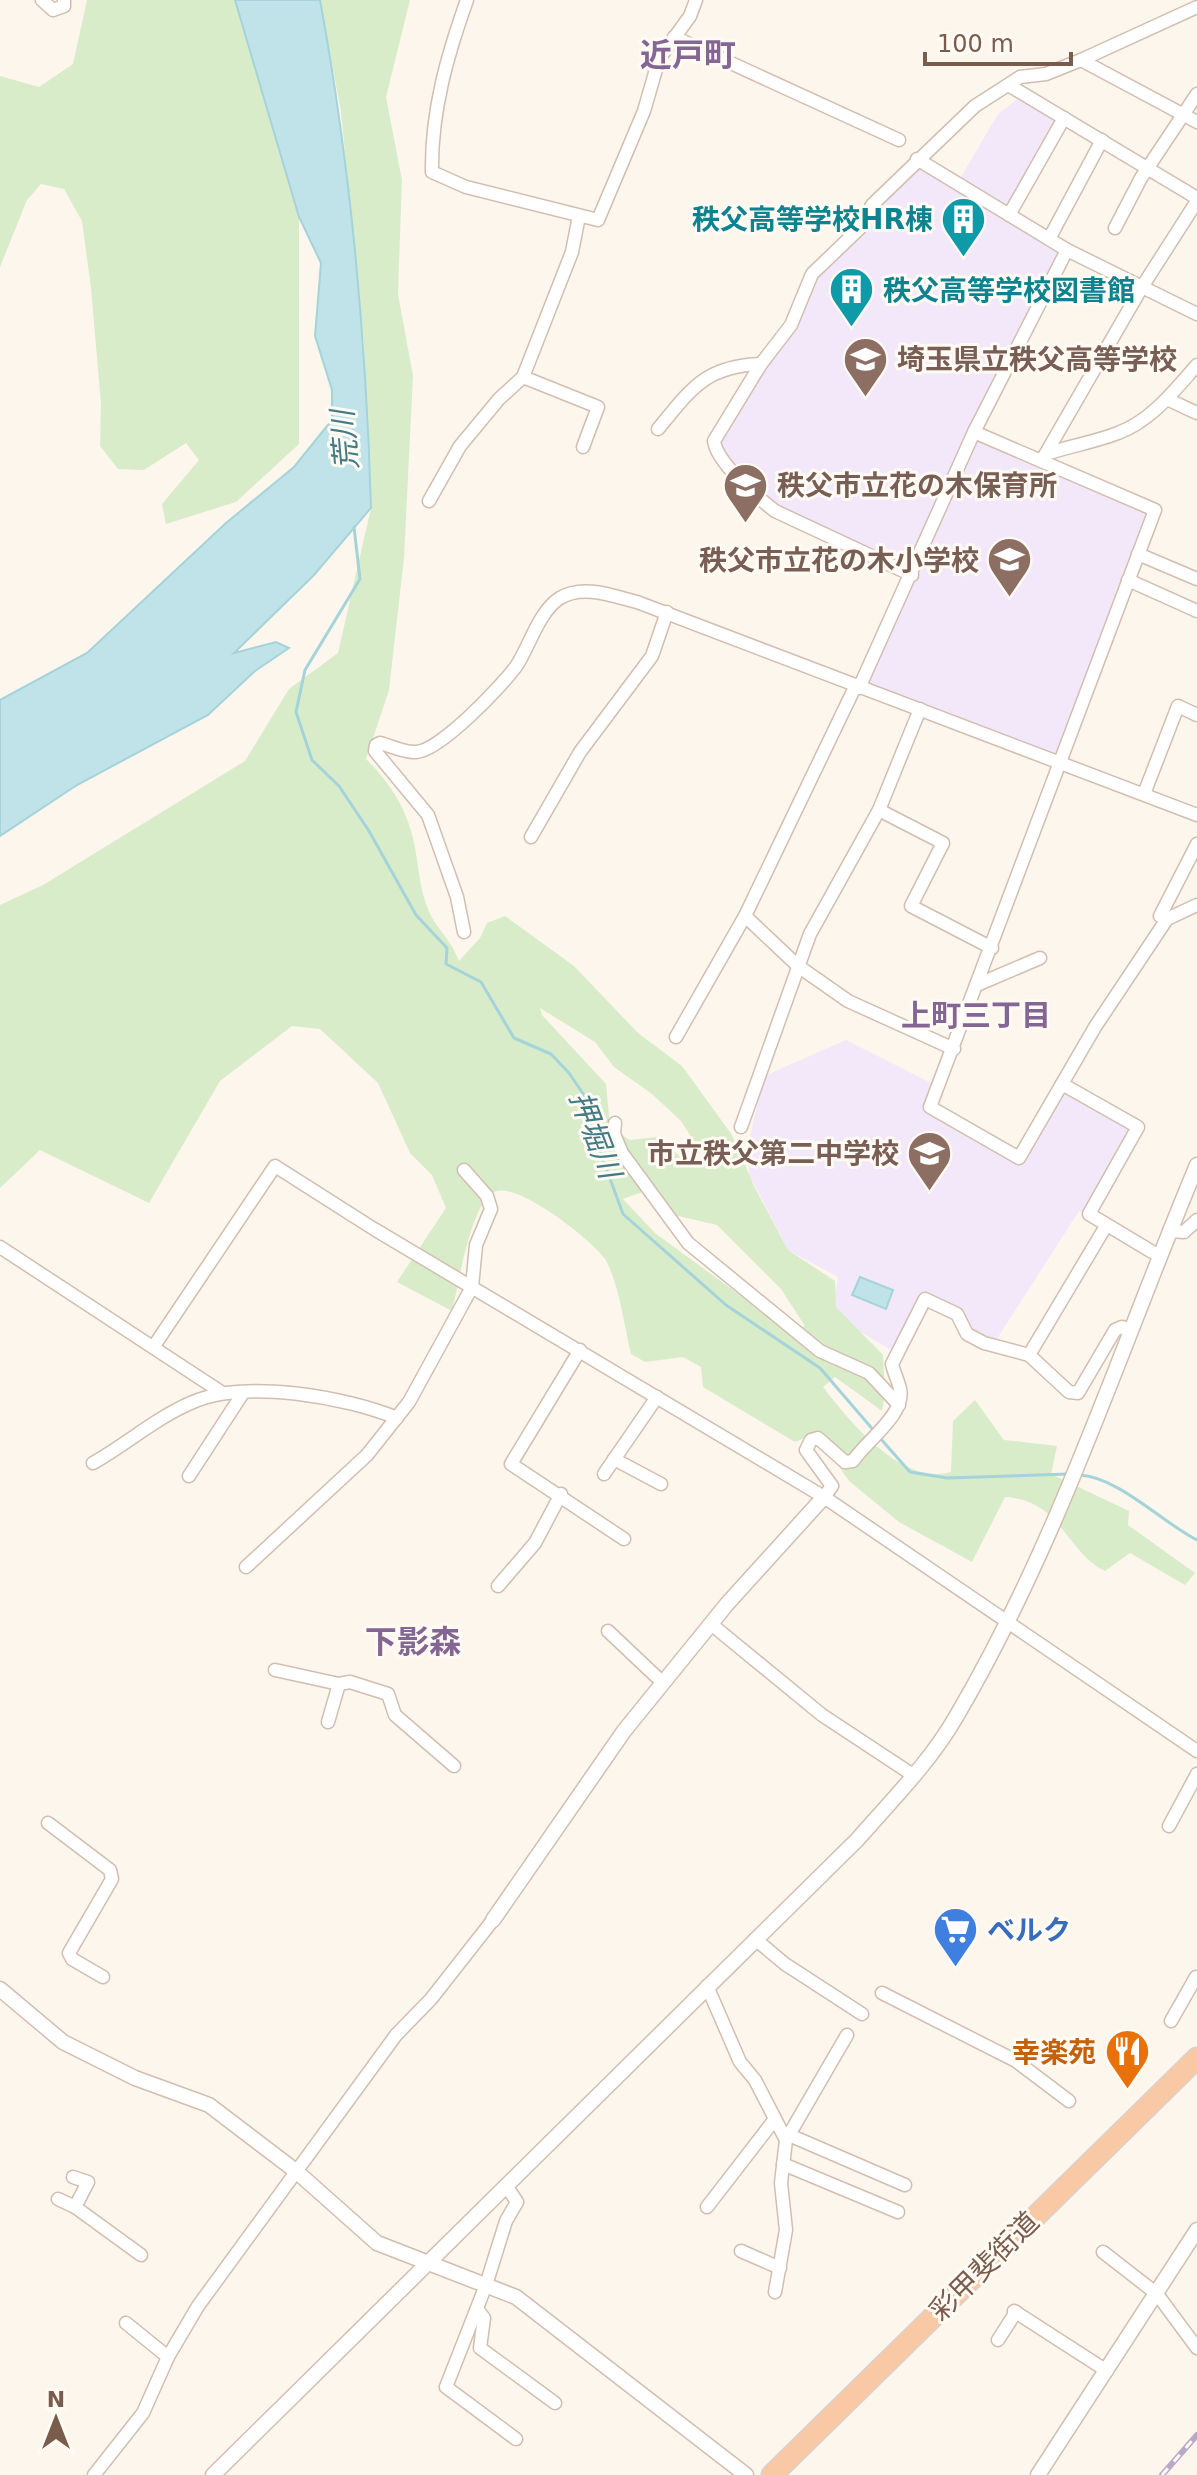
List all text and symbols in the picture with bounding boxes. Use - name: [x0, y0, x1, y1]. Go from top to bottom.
- scale bar: [925, 16, 1071, 66]
- text: 100 m: [937, 30, 1014, 58]
- district label: 近戸町: [640, 36, 736, 74]
- building icon: 秩父高等学校HR棟: [940, 195, 988, 258]
- place label: 秩父高等学校HR棟: [692, 203, 933, 236]
- building icon: 秩父高等学校図書館: [828, 266, 876, 329]
- place label: 秩父高等学校図書館: [883, 274, 1135, 307]
- school or university icon: 埼玉県立秩父高等学校: [842, 335, 890, 398]
- place label: 埼玉県立秩父高等学校: [897, 343, 1177, 376]
- water label: 荒川: [324, 406, 365, 471]
- school or university icon: 秩父市立花の木保育所: [722, 461, 770, 524]
- place label: 秩父市立花の木保育所: [777, 469, 1057, 502]
- school or university icon: 秩父市立花の木小学校: [986, 536, 1034, 599]
- place label: 秩父市立花の木小学校: [699, 544, 979, 577]
- district label: 上町三丁目: [901, 998, 1051, 1033]
- water label: 押堀川: [563, 1087, 629, 1186]
- school or university icon: 市立秩父第二中学校: [906, 1129, 954, 1192]
- place label: 市立秩父第二中学校: [647, 1137, 899, 1170]
- district label: 下影森: [365, 1623, 461, 1661]
- supermarket icon: ベルク: [932, 1906, 980, 1969]
- place label: ベルク: [987, 1914, 1071, 1947]
- restaurant icon: 幸楽苑: [1103, 2028, 1151, 2091]
- place label: 幸楽苑: [1012, 2036, 1096, 2069]
- street label: 彩甲斐街道: [923, 2205, 1046, 2328]
- north arrow: [16, 2379, 96, 2459]
- text: N: [47, 2387, 65, 2412]

